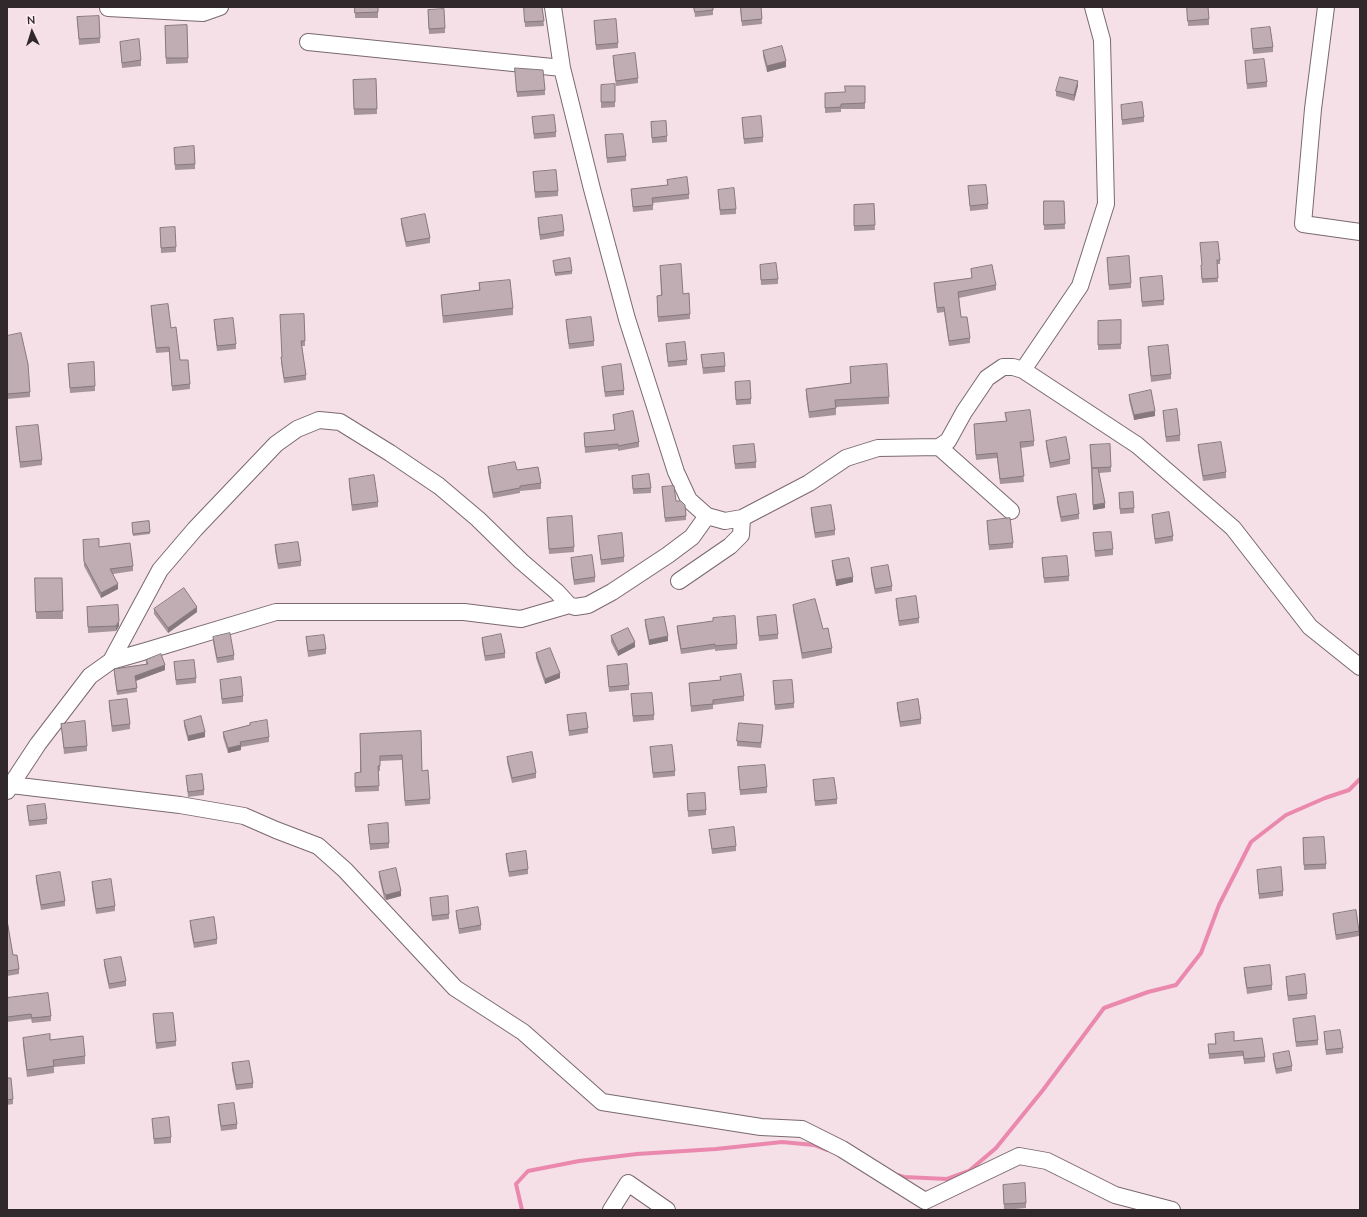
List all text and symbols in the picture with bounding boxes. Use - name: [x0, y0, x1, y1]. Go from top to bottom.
- north arrow: [12, 12, 52, 52]
- text: N: [27, 13, 36, 27]

